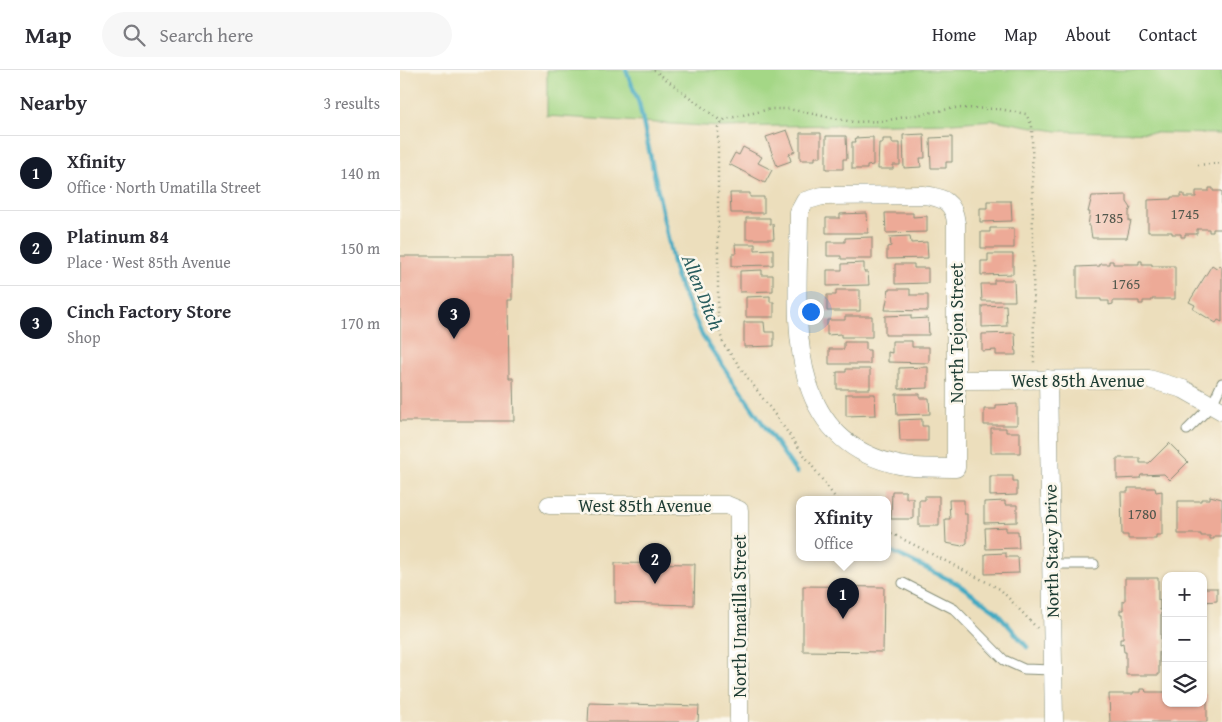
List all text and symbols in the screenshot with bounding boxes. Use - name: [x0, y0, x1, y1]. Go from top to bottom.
- search box: [102, 12, 452, 57]
- text: Map: [25, 17, 72, 52]
- icon: search: [120, 21, 148, 49]
- text: Search here: [160, 21, 253, 49]
- text: Home: [932, 21, 976, 48]
- text: Map: [1004, 21, 1037, 48]
- text: About: [1065, 21, 1111, 48]
- text: Contact: [1139, 21, 1197, 48]
- text: Nearby: [20, 87, 87, 118]
- text: 3 results: [323, 91, 380, 115]
- text: Xfinity: [67, 147, 126, 175]
- text: 1: [32, 161, 40, 185]
- text: 140 m: [340, 161, 380, 185]
- text: Office · North Umatilla Street: [67, 175, 261, 199]
- house number: 1745: [1171, 203, 1199, 224]
- house number: 1785: [1095, 207, 1123, 228]
- text: Platinum 84: [67, 222, 169, 250]
- text: 2: [32, 236, 40, 260]
- text: 150 m: [340, 236, 380, 260]
- water label: Allen Ditch: [675, 249, 731, 335]
- text: Place · West 85th Avenue: [67, 250, 231, 274]
- street label: North Tejon Street: [943, 262, 970, 403]
- house number: 1765: [1112, 273, 1140, 294]
- text: Cinch Factory Store: [67, 297, 231, 325]
- pin: 3: [438, 298, 470, 339]
- your location: [798, 299, 824, 325]
- text: 3: [32, 311, 40, 335]
- text: 170 m: [340, 311, 380, 335]
- text: Shop: [67, 325, 101, 349]
- street label: West 85th Avenue: [1011, 367, 1145, 394]
- street label: North Stacy Drive: [1036, 484, 1066, 618]
- street label: West 85th Avenue: [578, 492, 712, 519]
- popup: [796, 496, 891, 561]
- text: Xfinity: [814, 503, 873, 531]
- house number: 1780: [1128, 503, 1156, 524]
- text: Office: [814, 531, 853, 555]
- street label: North Umatilla Street: [726, 534, 753, 698]
- pin: 2: [639, 543, 671, 584]
- map controls: [1162, 572, 1207, 707]
- button: +: [1162, 572, 1207, 617]
- pin: 1: [827, 578, 859, 619]
- button: −: [1162, 617, 1207, 662]
- button: layers: [1162, 662, 1207, 707]

